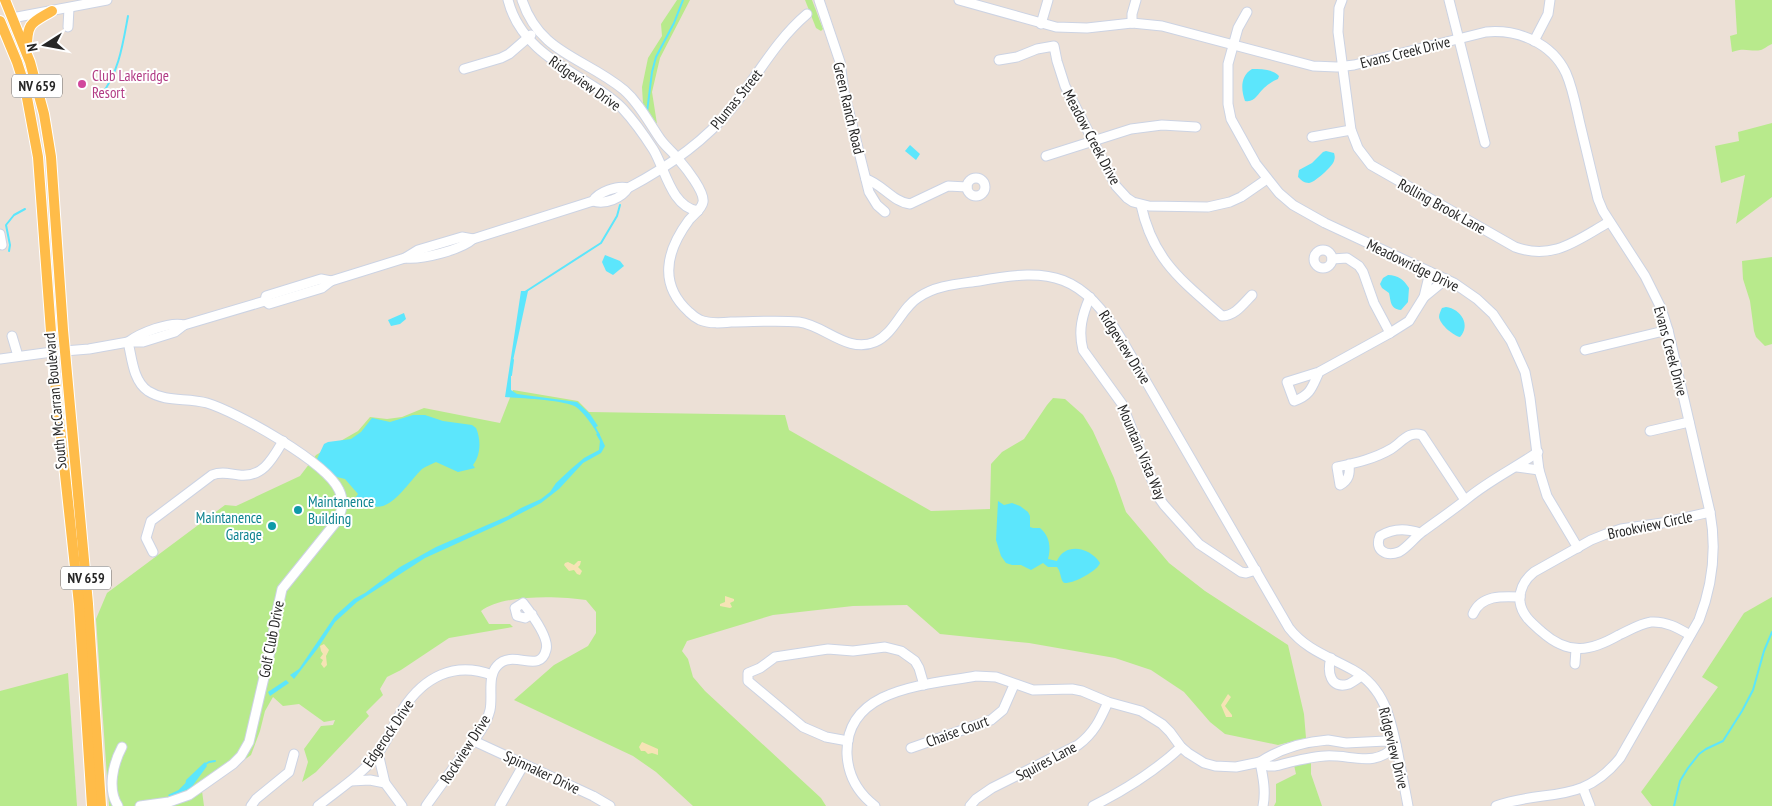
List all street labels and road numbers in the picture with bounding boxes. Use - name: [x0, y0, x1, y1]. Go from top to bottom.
- street label: Evans Creek Drive: [1358, 32, 1452, 72]
- street label: Ridgeview Drive: [545, 51, 625, 115]
- street label: Green Ranch Road: [829, 60, 869, 156]
- street label: Plumas Street: [706, 65, 766, 133]
- road number: NV 659: [12, 74, 62, 98]
- street label: Meadow Creek Drive: [1059, 86, 1125, 188]
- street label: Rolling Brook Lane: [1395, 174, 1489, 238]
- street label: Meadowridge Drive: [1364, 234, 1462, 296]
- street label: Evans Creek Drive: [1650, 304, 1692, 398]
- street label: Ridgeview Drive: [1095, 307, 1155, 387]
- street label: South McCarran Boulevard: [40, 332, 70, 470]
- street label: Mountain Vista Way: [1113, 402, 1171, 503]
- street label: Brookview Circle: [1606, 507, 1694, 543]
- road number: NV 659: [61, 566, 111, 590]
- street label: Golf Club Drive: [254, 599, 288, 679]
- street label: Edgerock Drive: [358, 696, 418, 770]
- street label: Ridgeview Drive: [1375, 705, 1413, 791]
- street label: Rockview Drive: [436, 711, 494, 787]
- street label: Chaise Court: [923, 711, 991, 751]
- street label: Squires Lane: [1012, 737, 1080, 785]
- street label: Spinnaker Drive: [501, 746, 583, 798]

